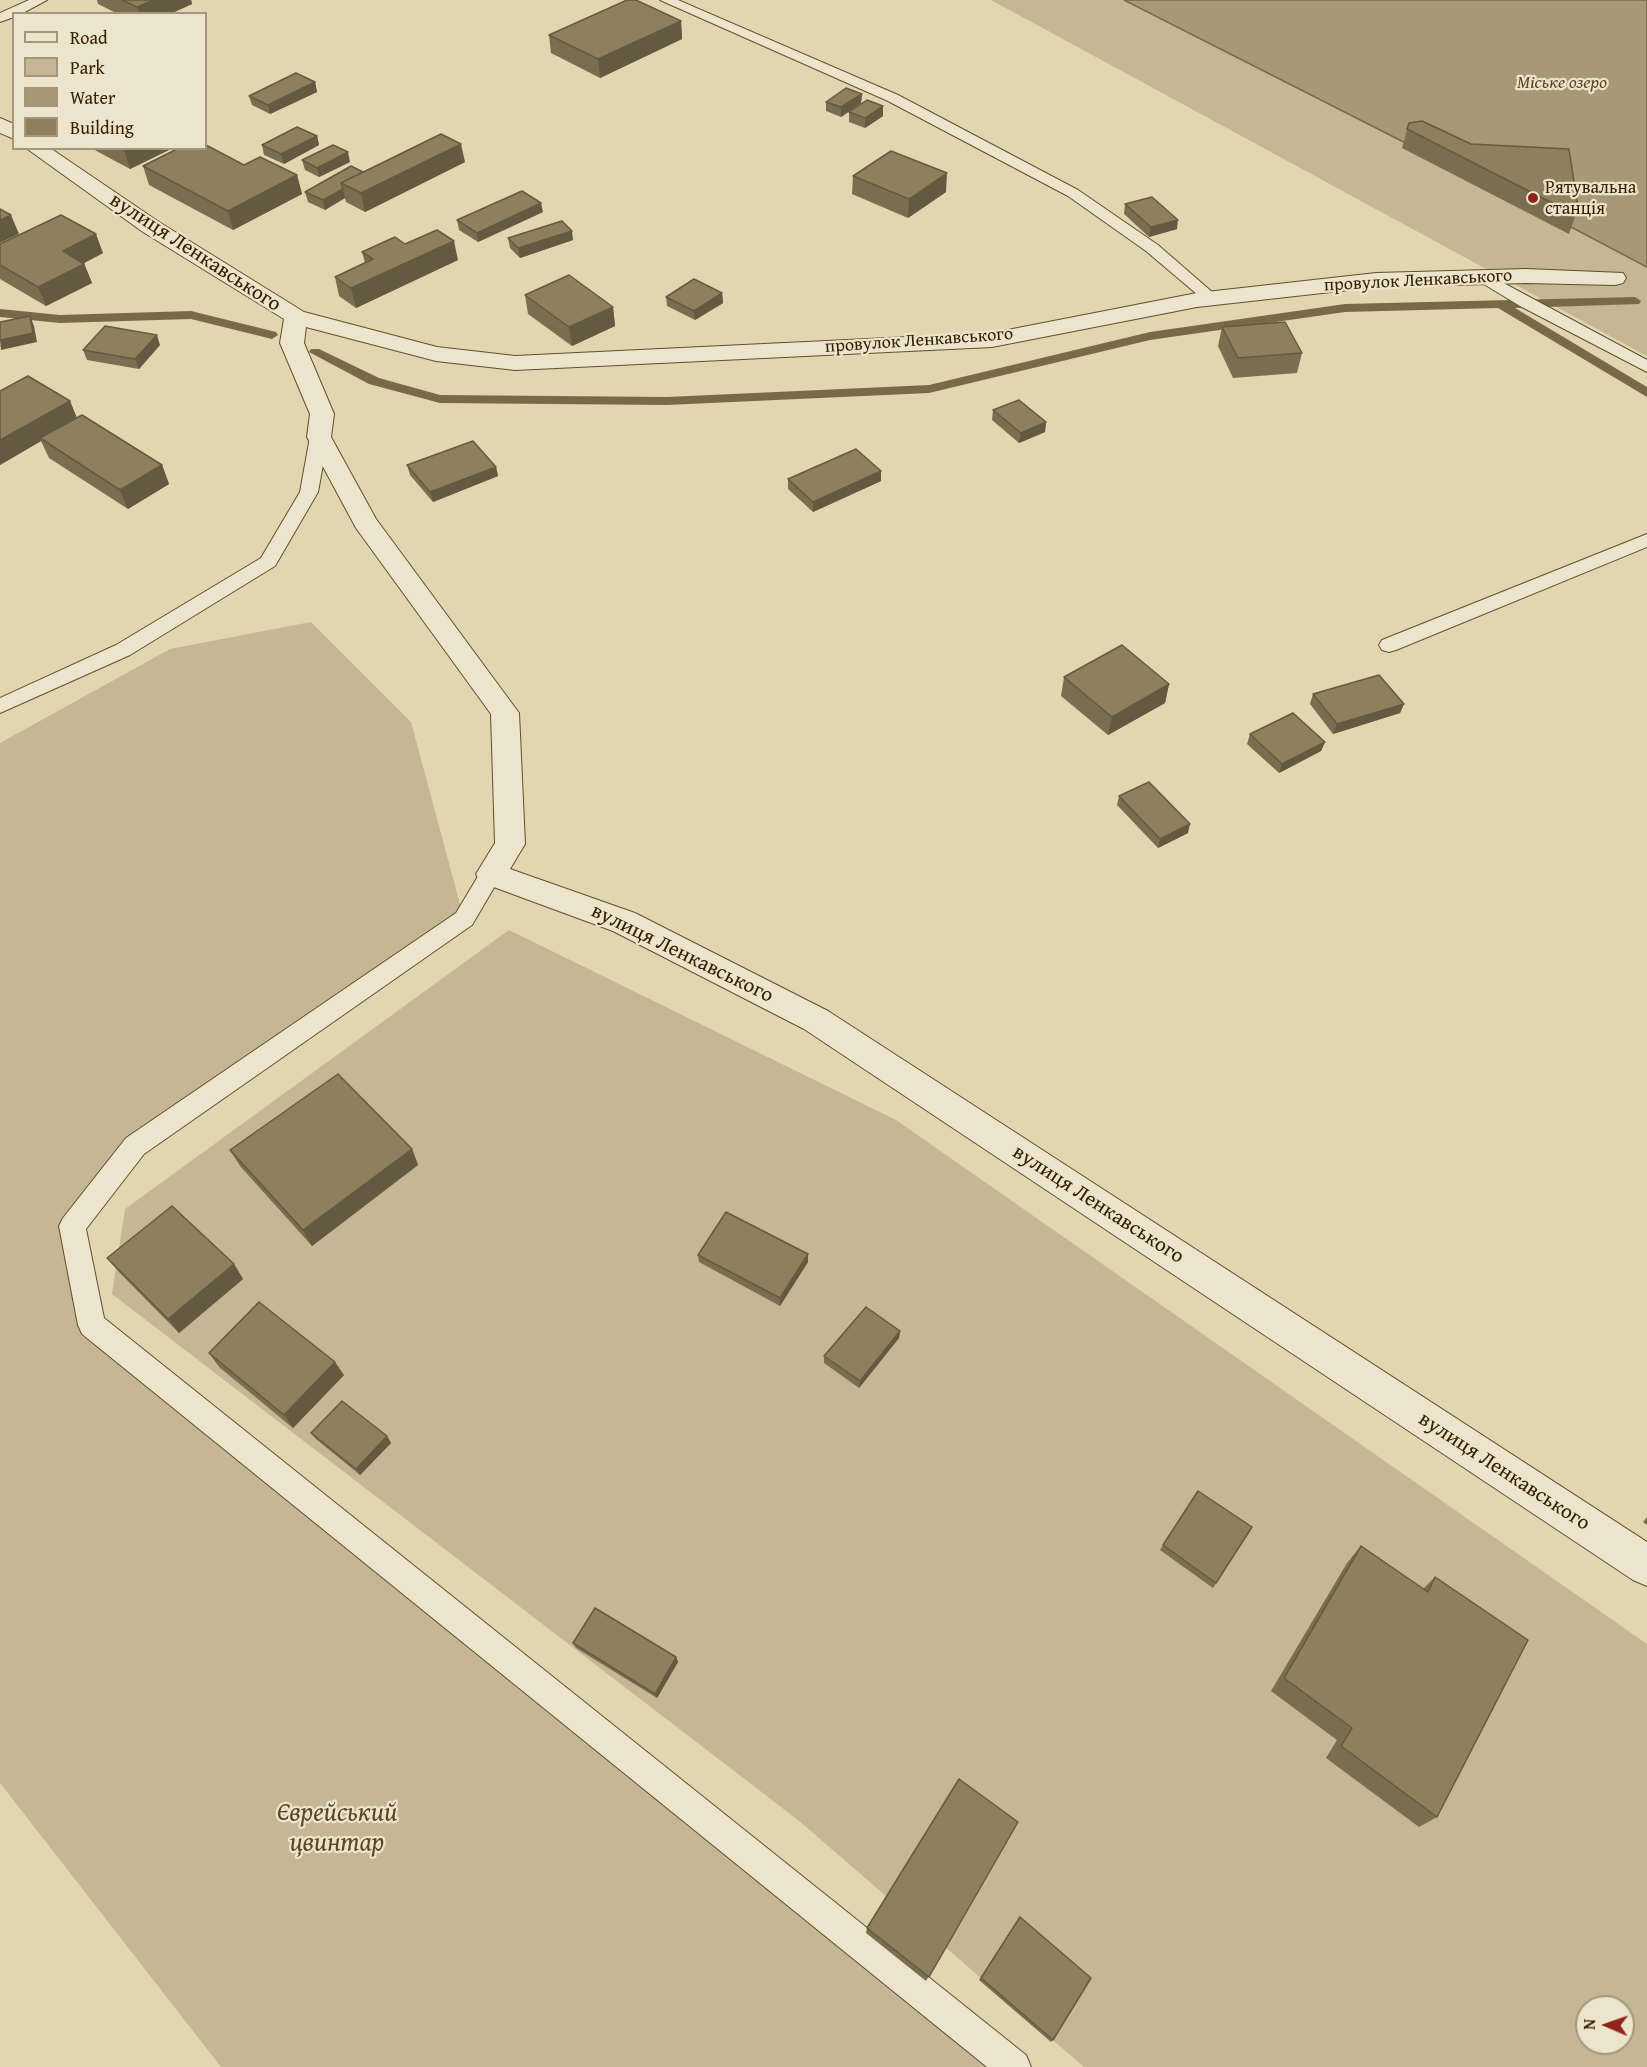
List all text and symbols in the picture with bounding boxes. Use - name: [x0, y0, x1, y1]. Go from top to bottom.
- legend: [12, 12, 207, 150]
- text: Road: [70, 24, 108, 51]
- text: Park: [70, 54, 105, 81]
- water label: Міське озеро: [1517, 72, 1607, 94]
- text: Water: [70, 84, 115, 111]
- text: Building: [70, 114, 134, 141]
- place label: Рятувальна станція: [1545, 177, 1636, 219]
- street label: вулиця Ленкавського: [105, 188, 285, 318]
- marker: Рятувальна станція: [1526, 191, 1540, 205]
- street label: провулок Ленкавського: [1323, 265, 1513, 297]
- street label: провулок Ленкавського: [824, 324, 1014, 358]
- street label: вулиця Ленкавського: [587, 899, 777, 1009]
- street label: вулиця Ленкавського: [1008, 1140, 1188, 1270]
- street label: вулиця Ленкавського: [1414, 1407, 1594, 1537]
- park label: Єврейський цвинтар: [277, 1797, 397, 1858]
- north arrow: [1575, 1995, 1635, 2055]
- text: N: [1577, 2019, 1601, 2030]

